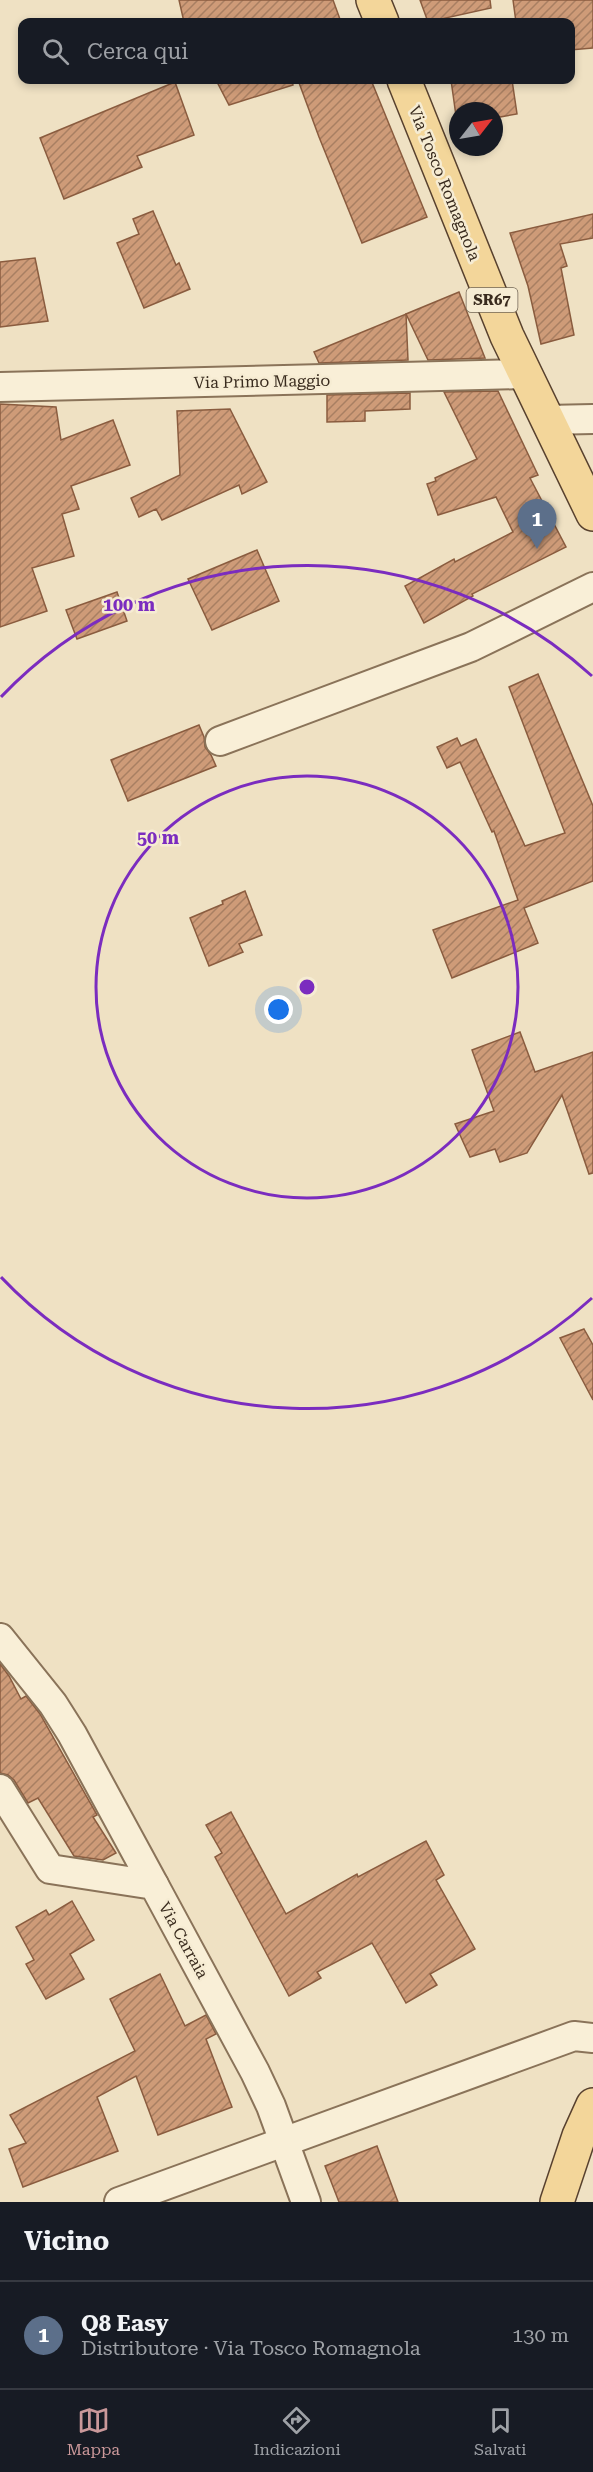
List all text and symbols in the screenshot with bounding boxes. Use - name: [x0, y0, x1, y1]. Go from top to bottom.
- search box: [18, 18, 575, 84]
- icon: search: [39, 35, 72, 68]
- text: Cerca qui: [87, 39, 188, 64]
- north arrow: [449, 102, 503, 156]
- street label: Via Tosco Romagnola: [405, 103, 484, 264]
- road number: SR67: [466, 288, 518, 312]
- street label: Via Primo Maggio: [194, 371, 331, 392]
- pin: 1: [518, 500, 556, 549]
- text: 100 m: [103, 594, 156, 615]
- text: 50 m: [137, 827, 180, 848]
- centre of rings: [297, 977, 317, 997]
- your location: [264, 995, 293, 1024]
- street label: Via Carraia: [155, 1899, 213, 1982]
- text: Vicino: [24, 2226, 109, 2256]
- text: Q8 Easy: [81, 2311, 169, 2336]
- text: 1: [38, 2323, 49, 2347]
- text: 130 m: [512, 2323, 569, 2347]
- text: Distributore · Via Tosco Romagnola: [81, 2336, 421, 2360]
- tab: Mappa: [67, 2404, 120, 2459]
- tab: Indicazioni: [253, 2404, 341, 2459]
- tab: Salvati: [474, 2404, 526, 2459]

